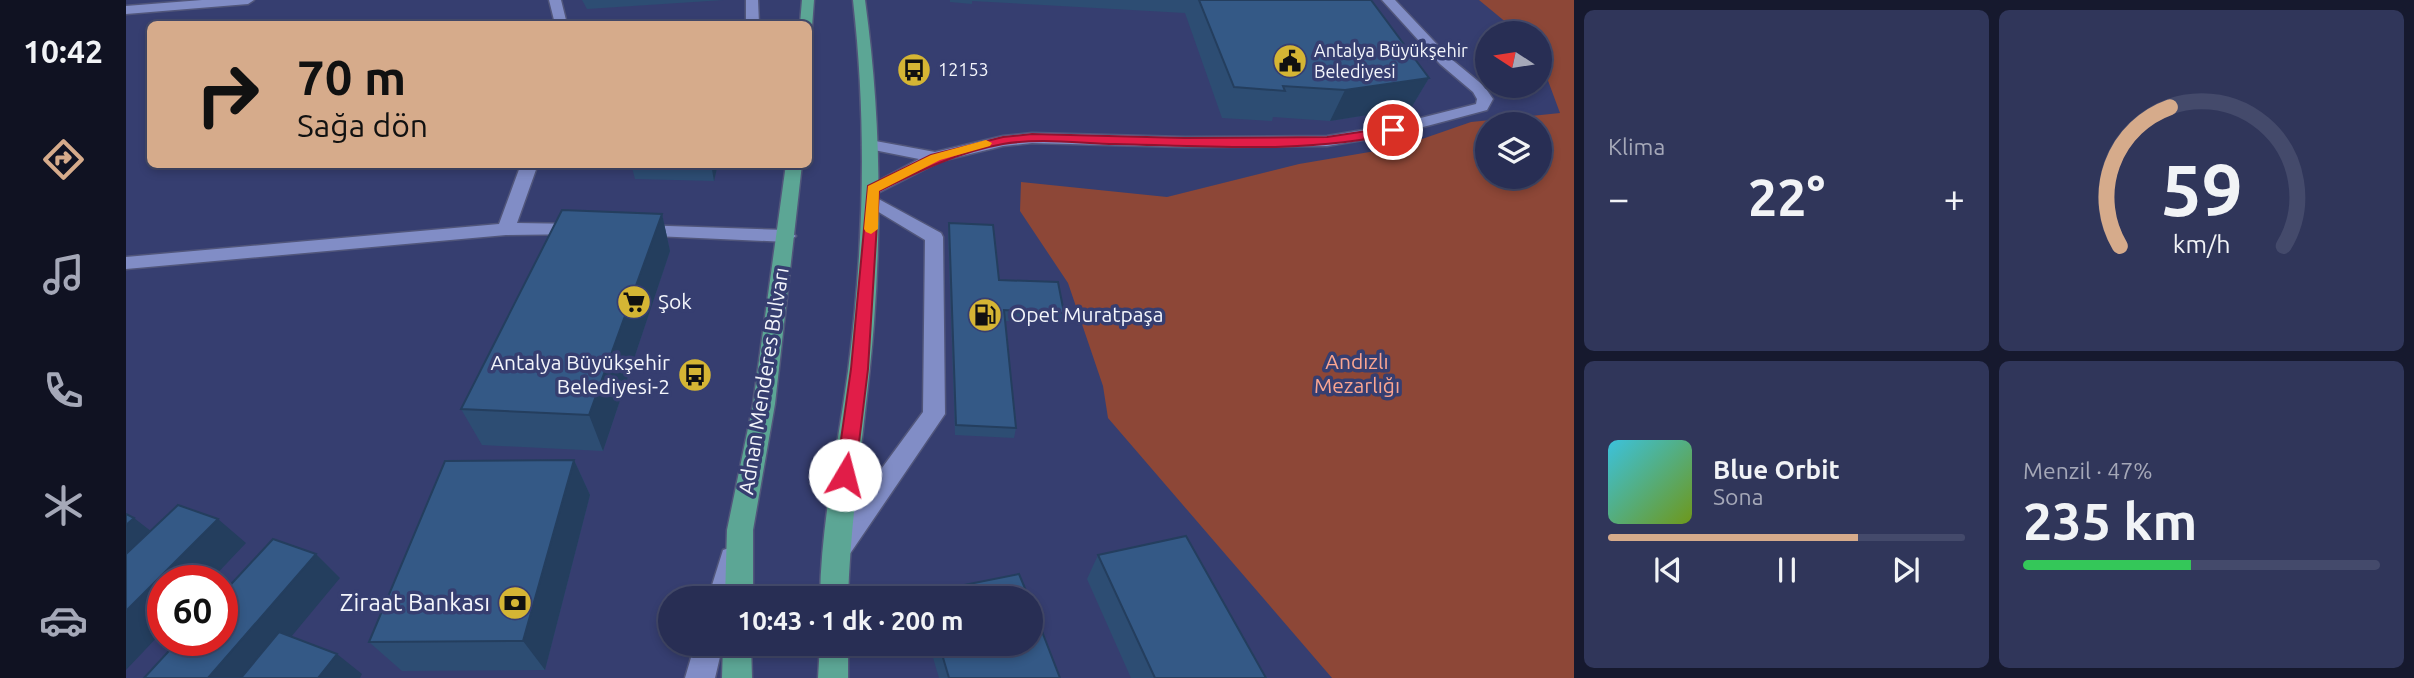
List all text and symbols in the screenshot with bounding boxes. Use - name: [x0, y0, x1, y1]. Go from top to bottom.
- north arrow: [1475, 21, 1552, 98]
- map controls: [1475, 21, 1552, 189]
- text: 10:42: [23, 33, 103, 69]
- place label: Antalya Büyükşehir Belediyesi: [1314, 40, 1468, 81]
- public building icon: Antalya Büyükşehir Belediyesi: [1271, 42, 1309, 80]
- icon: right: [182, 49, 273, 140]
- text: 70 m: [297, 49, 406, 104]
- bus stop icon: 12153: [895, 51, 933, 89]
- place label: 12153: [938, 59, 989, 79]
- pin: [1363, 100, 1423, 160]
- text: Sağa dön: [297, 107, 428, 143]
- icon: arrive: [1374, 111, 1412, 149]
- button: layers: [1475, 112, 1552, 189]
- text: Klima: [1608, 134, 1665, 159]
- icon: directions: [39, 135, 88, 184]
- text: 59: [2160, 149, 2243, 231]
- text: 22°: [1748, 168, 1825, 226]
- text: −: [1608, 177, 1629, 219]
- text: +: [1944, 177, 1965, 219]
- text: km/h: [2173, 230, 2230, 258]
- icon: music: [39, 250, 88, 299]
- street label: Adnan Menderes Bulvarı: [733, 266, 793, 496]
- supermarket icon: Şok: [615, 283, 653, 321]
- place label: Şok: [658, 289, 692, 313]
- fuel station icon: Opet Muratpaşa: [966, 296, 1004, 334]
- place label: Opet Muratpaşa: [1010, 302, 1163, 326]
- park label: Andızlı Mezarlığı: [1314, 349, 1400, 397]
- place label: Antalya Büyükşehir Belediyesi-2: [490, 350, 670, 398]
- bus stop icon: Antalya Büyükşehir Belediyesi-2: [676, 356, 714, 394]
- icon: phone: [39, 366, 88, 415]
- position arrow: [808, 438, 882, 512]
- text: Blue Orbit: [1713, 455, 1840, 484]
- text: Menzil · 47%: [2023, 458, 2153, 483]
- icon: climate: [39, 481, 88, 530]
- text: Sona: [1713, 484, 1763, 509]
- text: 235 km: [2023, 492, 2197, 550]
- icon: previous: [1649, 551, 1687, 589]
- icon: pause: [1768, 551, 1806, 589]
- icon: next: [1887, 551, 1925, 589]
- speed limit sign: 60: [147, 565, 238, 656]
- bank icon: Ziraat Bankası: [496, 584, 534, 622]
- place label: Ziraat Bankası: [340, 589, 490, 616]
- icon: car: [39, 596, 88, 645]
- text: 10:43 · 1 dk · 200 m: [737, 606, 964, 635]

